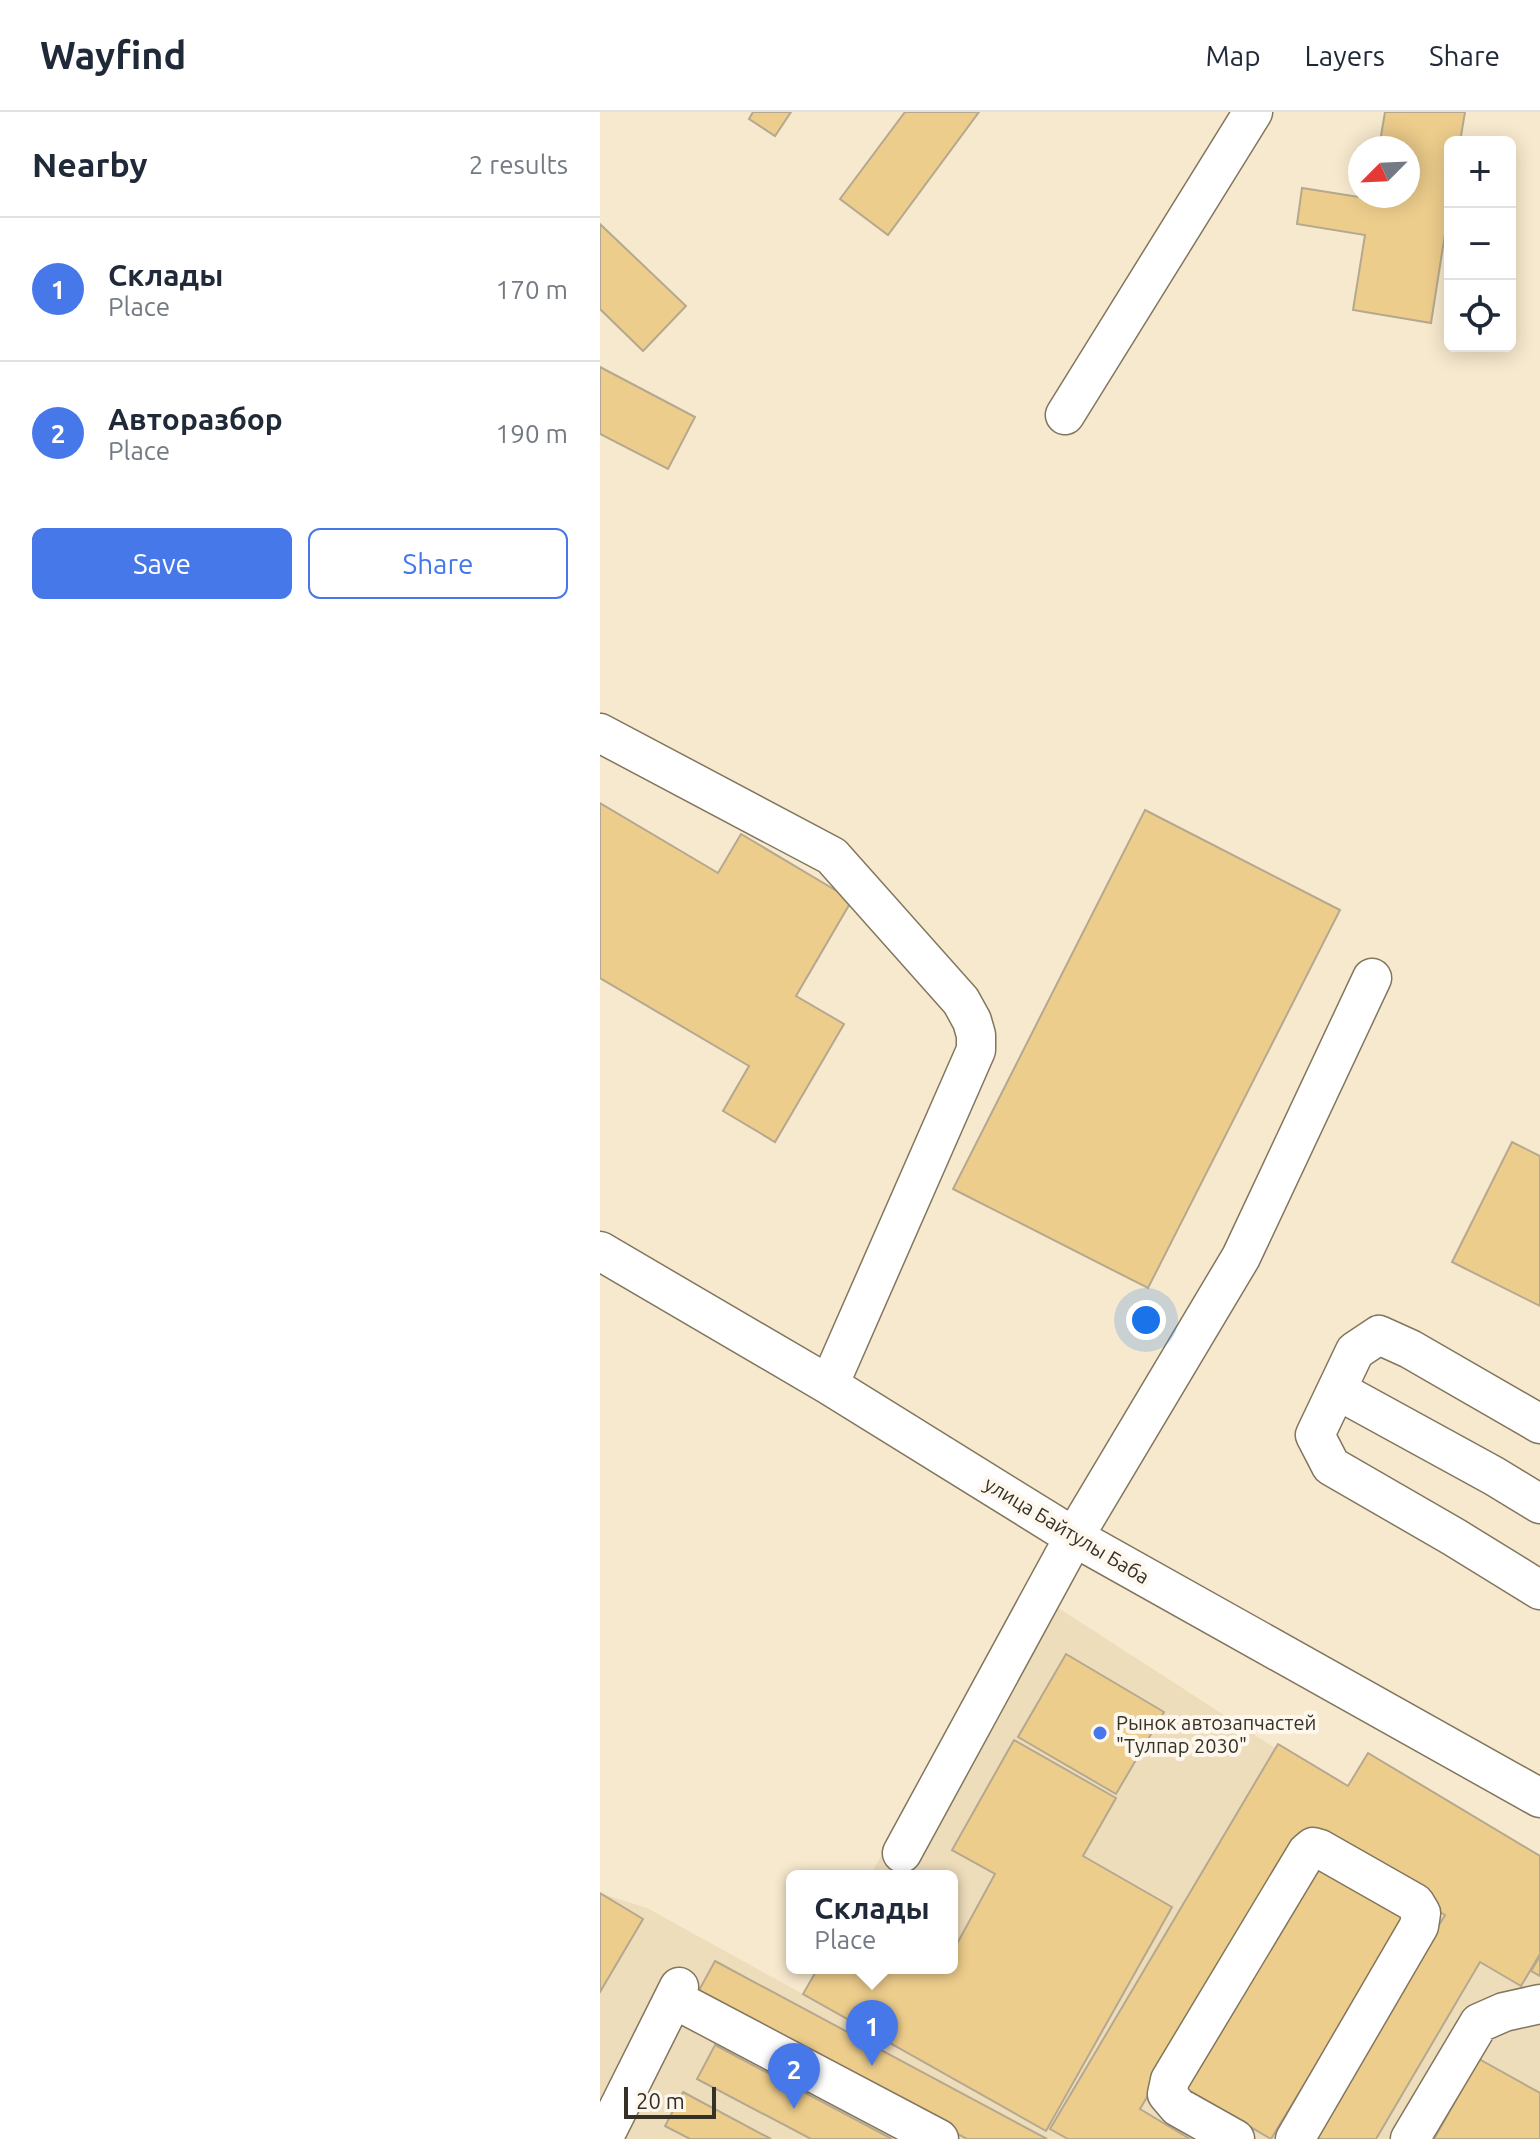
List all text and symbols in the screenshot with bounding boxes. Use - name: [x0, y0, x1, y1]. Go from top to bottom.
- text: Wayfind: [40, 34, 186, 76]
- text: Map: [1205, 40, 1261, 71]
- text: Layers: [1305, 40, 1385, 71]
- text: Share: [1429, 40, 1500, 71]
- north arrow: [1348, 136, 1420, 208]
- map controls: [1444, 136, 1516, 352]
- button: +: [1444, 136, 1516, 208]
- text: Nearby: [32, 145, 147, 183]
- text: 2 results: [469, 150, 568, 179]
- button: −: [1444, 208, 1516, 280]
- text: Склады: [108, 258, 223, 292]
- text: 1: [51, 275, 65, 304]
- text: 170 m: [496, 275, 568, 304]
- button: locate: [1444, 280, 1516, 352]
- text: Place: [108, 292, 170, 321]
- text: Авторазбор: [108, 402, 283, 436]
- text: 2: [51, 419, 65, 448]
- text: 190 m: [496, 419, 568, 448]
- text: Place: [108, 436, 170, 465]
- button: Save: [32, 528, 292, 599]
- button: Share: [308, 528, 568, 599]
- your location: [1126, 1300, 1166, 1340]
- street label: улица Байтулы Баба: [980, 1472, 1154, 1588]
- place label: Рынок автозапчастей "Тулпар 2030": [1116, 1711, 1316, 1757]
- marker: Рынок автозапчастей "Тулпар 2030": [1091, 1724, 1109, 1742]
- popup: [786, 1870, 958, 1974]
- text: Склады: [814, 1891, 930, 1925]
- text: Place: [814, 1925, 876, 1954]
- pin: 1: [846, 2000, 898, 2066]
- pin: 2: [768, 2043, 820, 2109]
- scale bar: [624, 2083, 716, 2119]
- text: 20 m: [636, 2088, 685, 2113]

